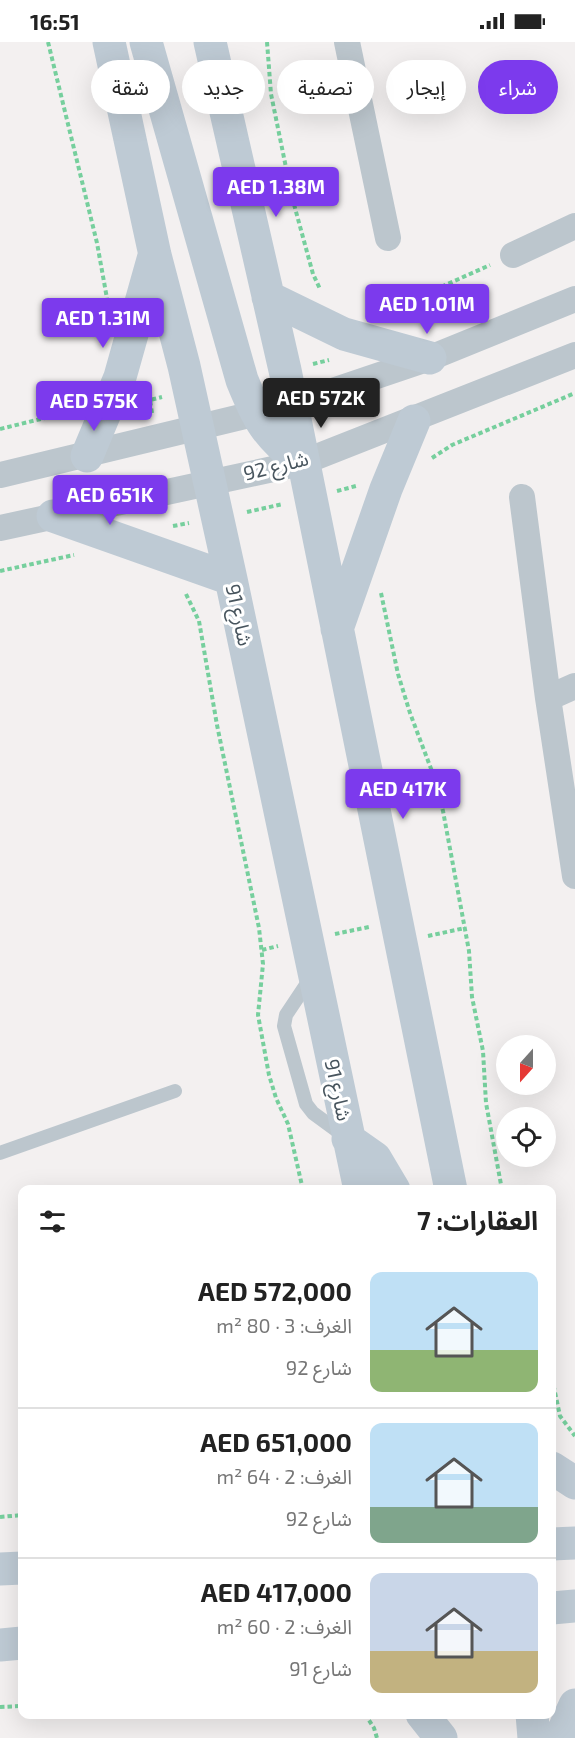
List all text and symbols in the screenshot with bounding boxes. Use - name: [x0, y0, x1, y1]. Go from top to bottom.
- text: 16:51: [30, 8, 80, 34]
- chip: شقة: [91, 60, 170, 114]
- chip: جديد: [182, 60, 265, 114]
- chip: تصفية: [277, 60, 374, 114]
- chip: إيجار: [386, 60, 466, 114]
- chip: شراء: [478, 60, 558, 114]
- pin: AED 1.38M: [207, 167, 345, 218]
- text: AED 1.38M: [227, 174, 325, 198]
- pin: AED 1.01M: [358, 284, 496, 335]
- text: AED 1.01M: [379, 291, 475, 315]
- pin: AED 1.31M: [34, 298, 172, 349]
- text: AED 1.31M: [56, 305, 150, 329]
- pin: AED 572K: [259, 378, 383, 429]
- pin: AED 575K: [32, 381, 156, 432]
- text: AED 572K: [277, 385, 365, 409]
- text: AED 575K: [50, 388, 138, 412]
- street label: شارع 92: [241, 445, 312, 489]
- pin: AED 651K: [48, 475, 172, 526]
- text: AED 651K: [67, 482, 153, 506]
- street label: شارع 91: [218, 582, 258, 649]
- pin: AED 417K: [341, 769, 465, 820]
- text: AED 417K: [359, 776, 447, 800]
- north arrow: [496, 1035, 556, 1095]
- map controls: [496, 1035, 556, 1167]
- street label: شارع 91: [317, 1057, 357, 1124]
- button: locate: [496, 1107, 556, 1167]
- text: العقارات: 7: [417, 1204, 538, 1235]
- icon: filters: [36, 1205, 69, 1238]
- text: AED 572,000: [198, 1275, 352, 1306]
- icon: home: [418, 1296, 490, 1368]
- text: الغرف: 3 · 80 m²: [216, 1313, 352, 1337]
- text: شارع 92: [286, 1355, 352, 1379]
- text: AED 651,000: [200, 1426, 352, 1457]
- icon: home: [418, 1447, 490, 1519]
- text: الغرف: 2 · 64 m²: [217, 1464, 352, 1488]
- text: شارع 92: [286, 1506, 352, 1530]
- text: AED 417,000: [201, 1576, 352, 1607]
- icon: home: [418, 1597, 490, 1669]
- text: الغرف: 2 · 60 m²: [217, 1614, 352, 1638]
- text: شارع 91: [289, 1656, 352, 1680]

